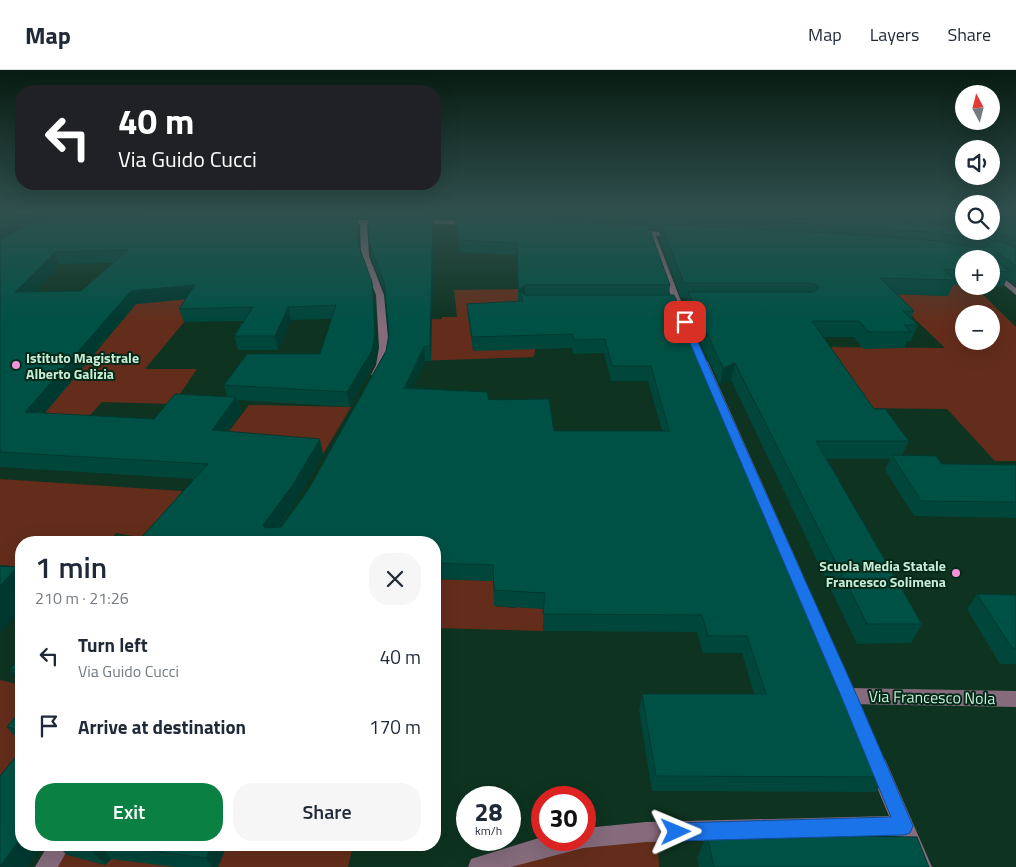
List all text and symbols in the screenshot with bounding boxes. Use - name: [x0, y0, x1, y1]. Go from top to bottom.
- text: Map: [25, 17, 71, 53]
- text: Map: [808, 21, 842, 48]
- text: Layers: [870, 21, 919, 48]
- text: Share: [947, 21, 991, 48]
- north arrow: [955, 85, 1000, 130]
- map controls: [955, 85, 1000, 350]
- text: 40 m: [118, 94, 194, 148]
- icon: left: [35, 105, 100, 170]
- button: sound: [955, 140, 1000, 185]
- text: Via Guido Cucci: [118, 142, 257, 176]
- button: search: [955, 195, 1000, 240]
- button: +: [955, 250, 1000, 295]
- pin: [664, 301, 706, 343]
- button: −: [955, 305, 1000, 350]
- icon: arrive: [671, 308, 699, 336]
- place label: Istituto Magistrale Alberto Galizia: [26, 347, 139, 384]
- marker: Istituto Magistrale Alberto Galizia: [10, 359, 22, 371]
- text: 1 min: [35, 544, 107, 590]
- button: close: [369, 553, 421, 605]
- place label: Scuola Media Statale Francesco Solimena: [819, 555, 946, 592]
- marker: Scuola Media Statale Francesco Solimena: [950, 567, 962, 579]
- text: 210 m · 21:26: [35, 586, 129, 610]
- text: Turn left: [78, 630, 148, 659]
- icon: left: [35, 642, 63, 670]
- text: 40 m: [380, 642, 421, 671]
- text: Via Guido Cucci: [78, 659, 179, 683]
- street label: Via Francesco Nola: [868, 684, 996, 710]
- icon: arrive: [35, 712, 63, 740]
- text: Arrive at destination: [78, 712, 246, 741]
- text: 170 m: [369, 712, 421, 741]
- button: Exit: [35, 783, 223, 841]
- button: Share: [233, 783, 421, 841]
- speed limit sign: 30: [531, 786, 596, 851]
- text: 28: [474, 793, 503, 831]
- position arrow: [649, 805, 701, 857]
- text: km/h: [475, 821, 502, 840]

